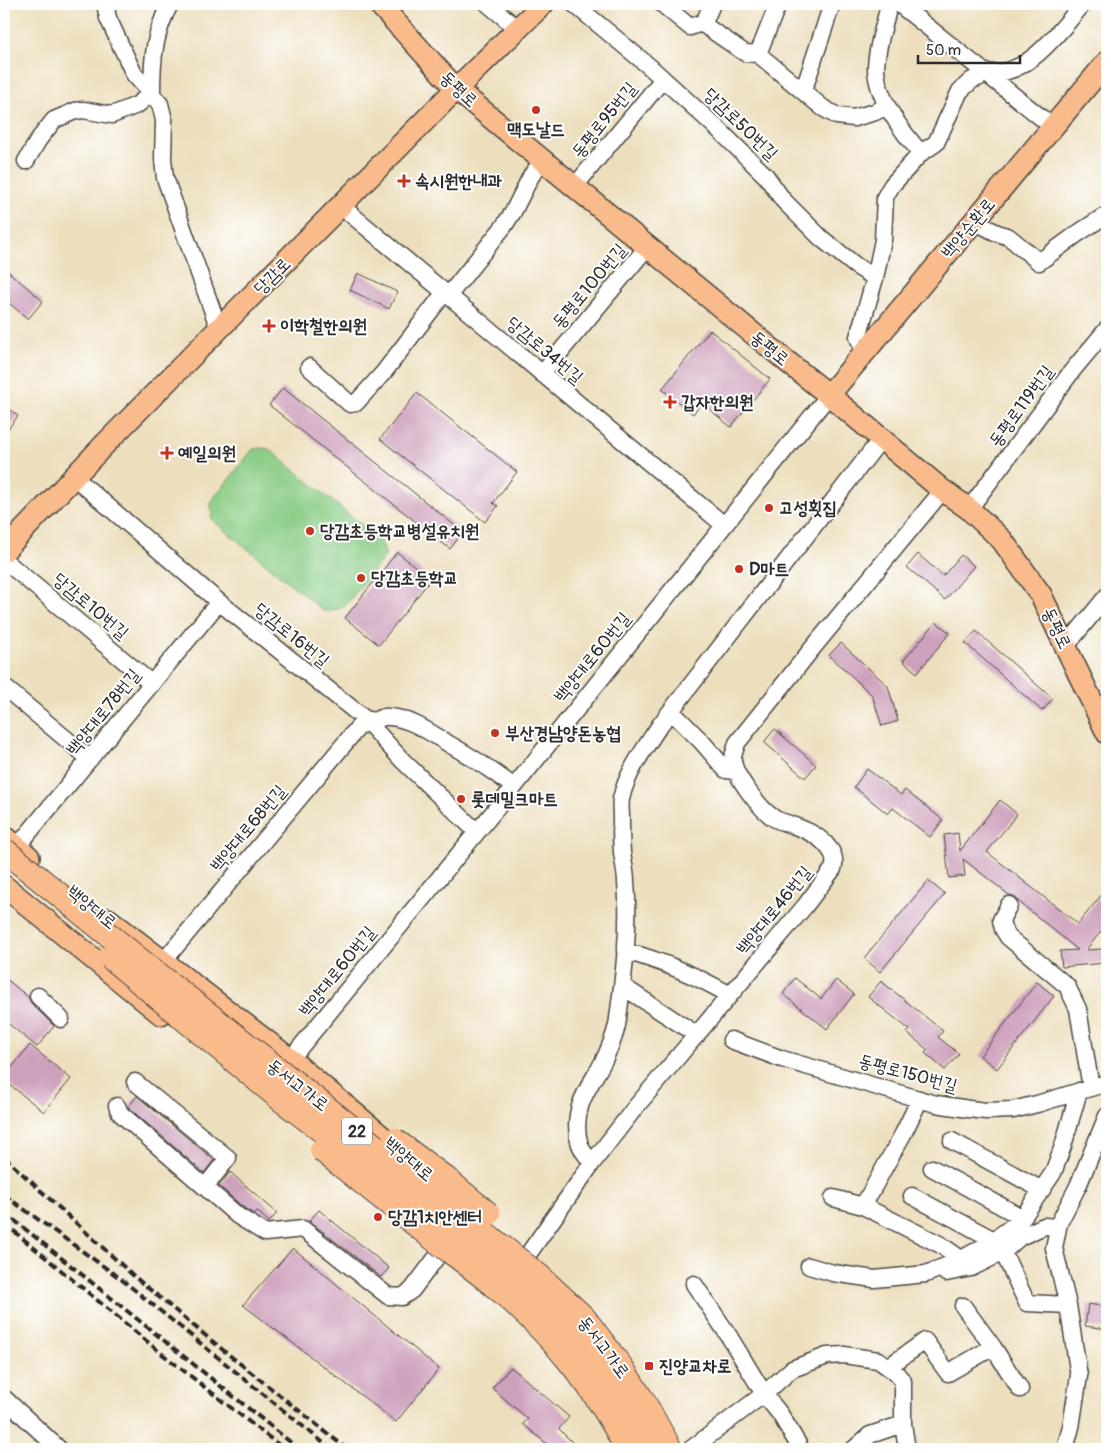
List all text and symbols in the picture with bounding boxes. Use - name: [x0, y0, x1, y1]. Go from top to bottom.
- scale bar: [918, 32, 1021, 64]
- text: 50 m: [926, 41, 961, 60]
- street label: 동평로: [435, 66, 482, 113]
- street label: 동평로95번길: [567, 77, 642, 163]
- street label: 당감로50번길: [699, 83, 783, 166]
- marker: 맥도날드: [530, 104, 542, 116]
- place label: 맥도날드: [507, 118, 565, 141]
- place label: 속시원한내과: [415, 170, 502, 193]
- marker: 속시원한내과: [397, 174, 411, 188]
- street label: 백양순환로: [936, 193, 1000, 263]
- street label: 동평로100번길: [547, 239, 632, 334]
- street label: 당감로: [249, 253, 296, 300]
- street label: 당감로34번길: [502, 312, 588, 389]
- place label: 이학철한의원: [280, 315, 367, 338]
- marker: 이학철한의원: [262, 319, 276, 333]
- street label: 동평로: [746, 326, 794, 371]
- street label: 동평로119번길: [984, 360, 1059, 452]
- place label: 갑자한의원: [681, 391, 753, 414]
- marker: 갑자한의원: [663, 395, 677, 409]
- place label: 예일의원: [178, 442, 236, 465]
- marker: 예일의원: [160, 446, 174, 460]
- place label: 고성횟집: [779, 497, 837, 520]
- marker: 고성횟집: [763, 502, 775, 514]
- place label: 당감초등학교병설유치원: [320, 520, 479, 543]
- marker: 당감초등학교병설유치원: [304, 525, 316, 537]
- place label: D마트: [749, 558, 789, 581]
- marker: D마트: [733, 563, 745, 575]
- place label: 당감초등학교: [371, 567, 458, 590]
- street label: 당감로10번길: [48, 568, 134, 645]
- marker: 당감초등학교: [355, 572, 367, 584]
- street label: 당감로16번길: [250, 598, 334, 673]
- street label: 동평로: [1037, 604, 1076, 653]
- street label: 백양대로60번길: [549, 607, 636, 707]
- street label: 백양대로78번길: [61, 664, 146, 761]
- place label: 부산경남양돈농협: [505, 722, 621, 745]
- marker: 부산경남양돈농협: [489, 727, 501, 739]
- street label: 백양대로68번길: [205, 780, 292, 876]
- place label: 롯데밀크마트: [471, 788, 558, 811]
- marker: 롯데밀크마트: [455, 793, 467, 805]
- street label: 백양대로46번길: [732, 861, 818, 959]
- street label: 백양대로: [62, 880, 121, 935]
- street label: 백양대로60번길: [294, 921, 381, 1021]
- street label: 동평로150번길: [856, 1049, 960, 1098]
- street label: 동서고가로: [262, 1054, 333, 1117]
- road number: 22: [342, 1118, 372, 1144]
- street label: 백양대로: [379, 1132, 438, 1187]
- place label: 당감1치안센터: [388, 1206, 482, 1229]
- marker: 당감1치안센터: [372, 1211, 384, 1223]
- street label: 동서고가로: [573, 1311, 635, 1383]
- place label: 진양교차로: [659, 1355, 731, 1378]
- marker: 진양교차로: [643, 1360, 655, 1372]

